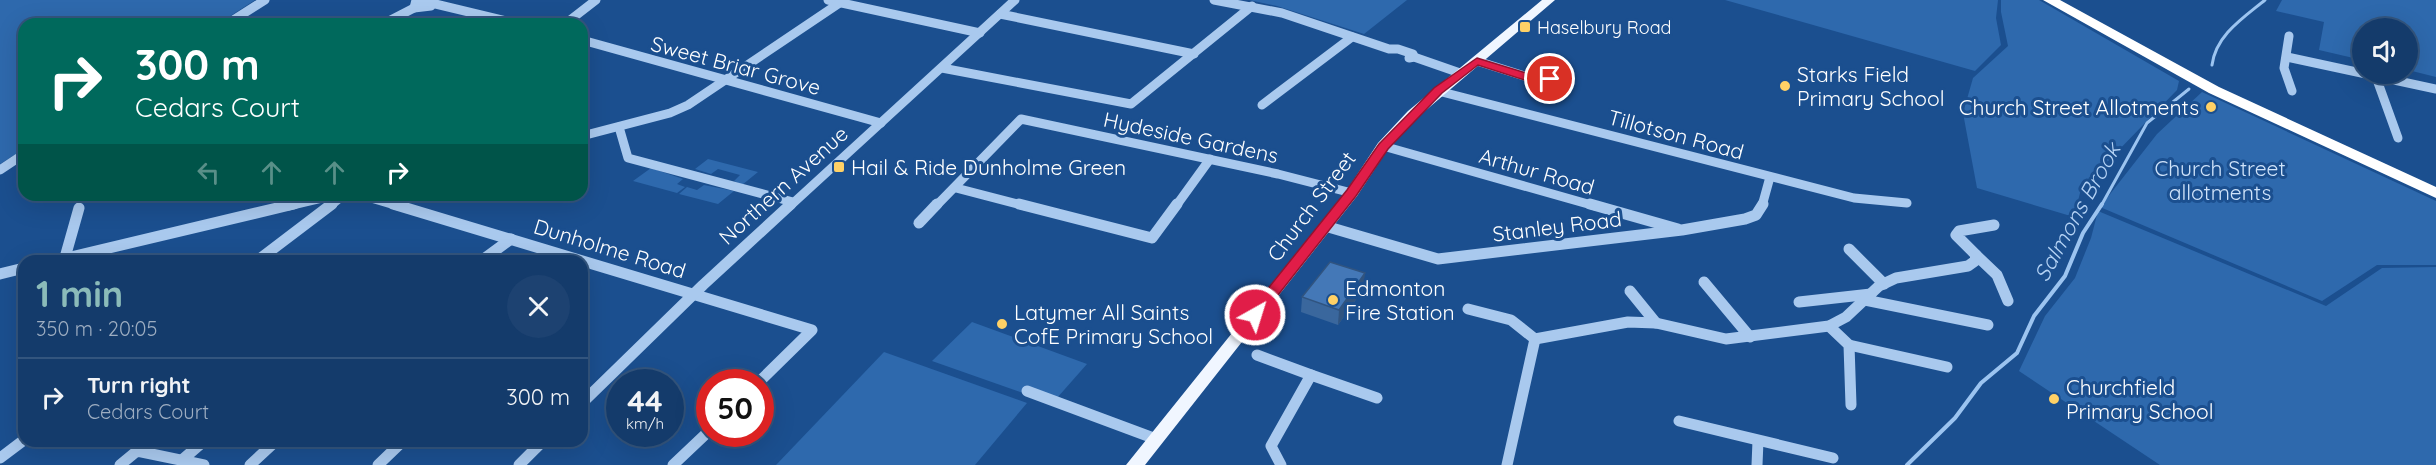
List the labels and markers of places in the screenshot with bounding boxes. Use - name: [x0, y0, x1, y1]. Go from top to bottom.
- place label: Haselbury Road: [1537, 16, 1672, 39]
- marker: Haselbury Road: [1518, 20, 1532, 34]
- pin: [1524, 53, 1575, 104]
- place label: Starks Field Primary School: [1797, 61, 1945, 111]
- marker: Starks Field Primary School: [1778, 79, 1792, 93]
- place label: Church Street Allotments: [1959, 94, 2199, 120]
- marker: Church Street Allotments: [2204, 100, 2218, 114]
- place label: Hail & Ride Dunholme Green: [851, 154, 1126, 180]
- marker: Hail & Ride Dunholme Green: [832, 160, 846, 174]
- place label: Edmonton Fire Station: [1345, 275, 1455, 325]
- marker: Edmonton Fire Station: [1326, 293, 1340, 307]
- place label: Latymer All Saints CofE Primary School: [1014, 299, 1213, 349]
- marker: Latymer All Saints CofE Primary School: [995, 317, 1009, 331]
- place label: Churchfield Primary School: [2066, 374, 2214, 424]
- marker: Churchfield Primary School: [2047, 392, 2061, 406]

